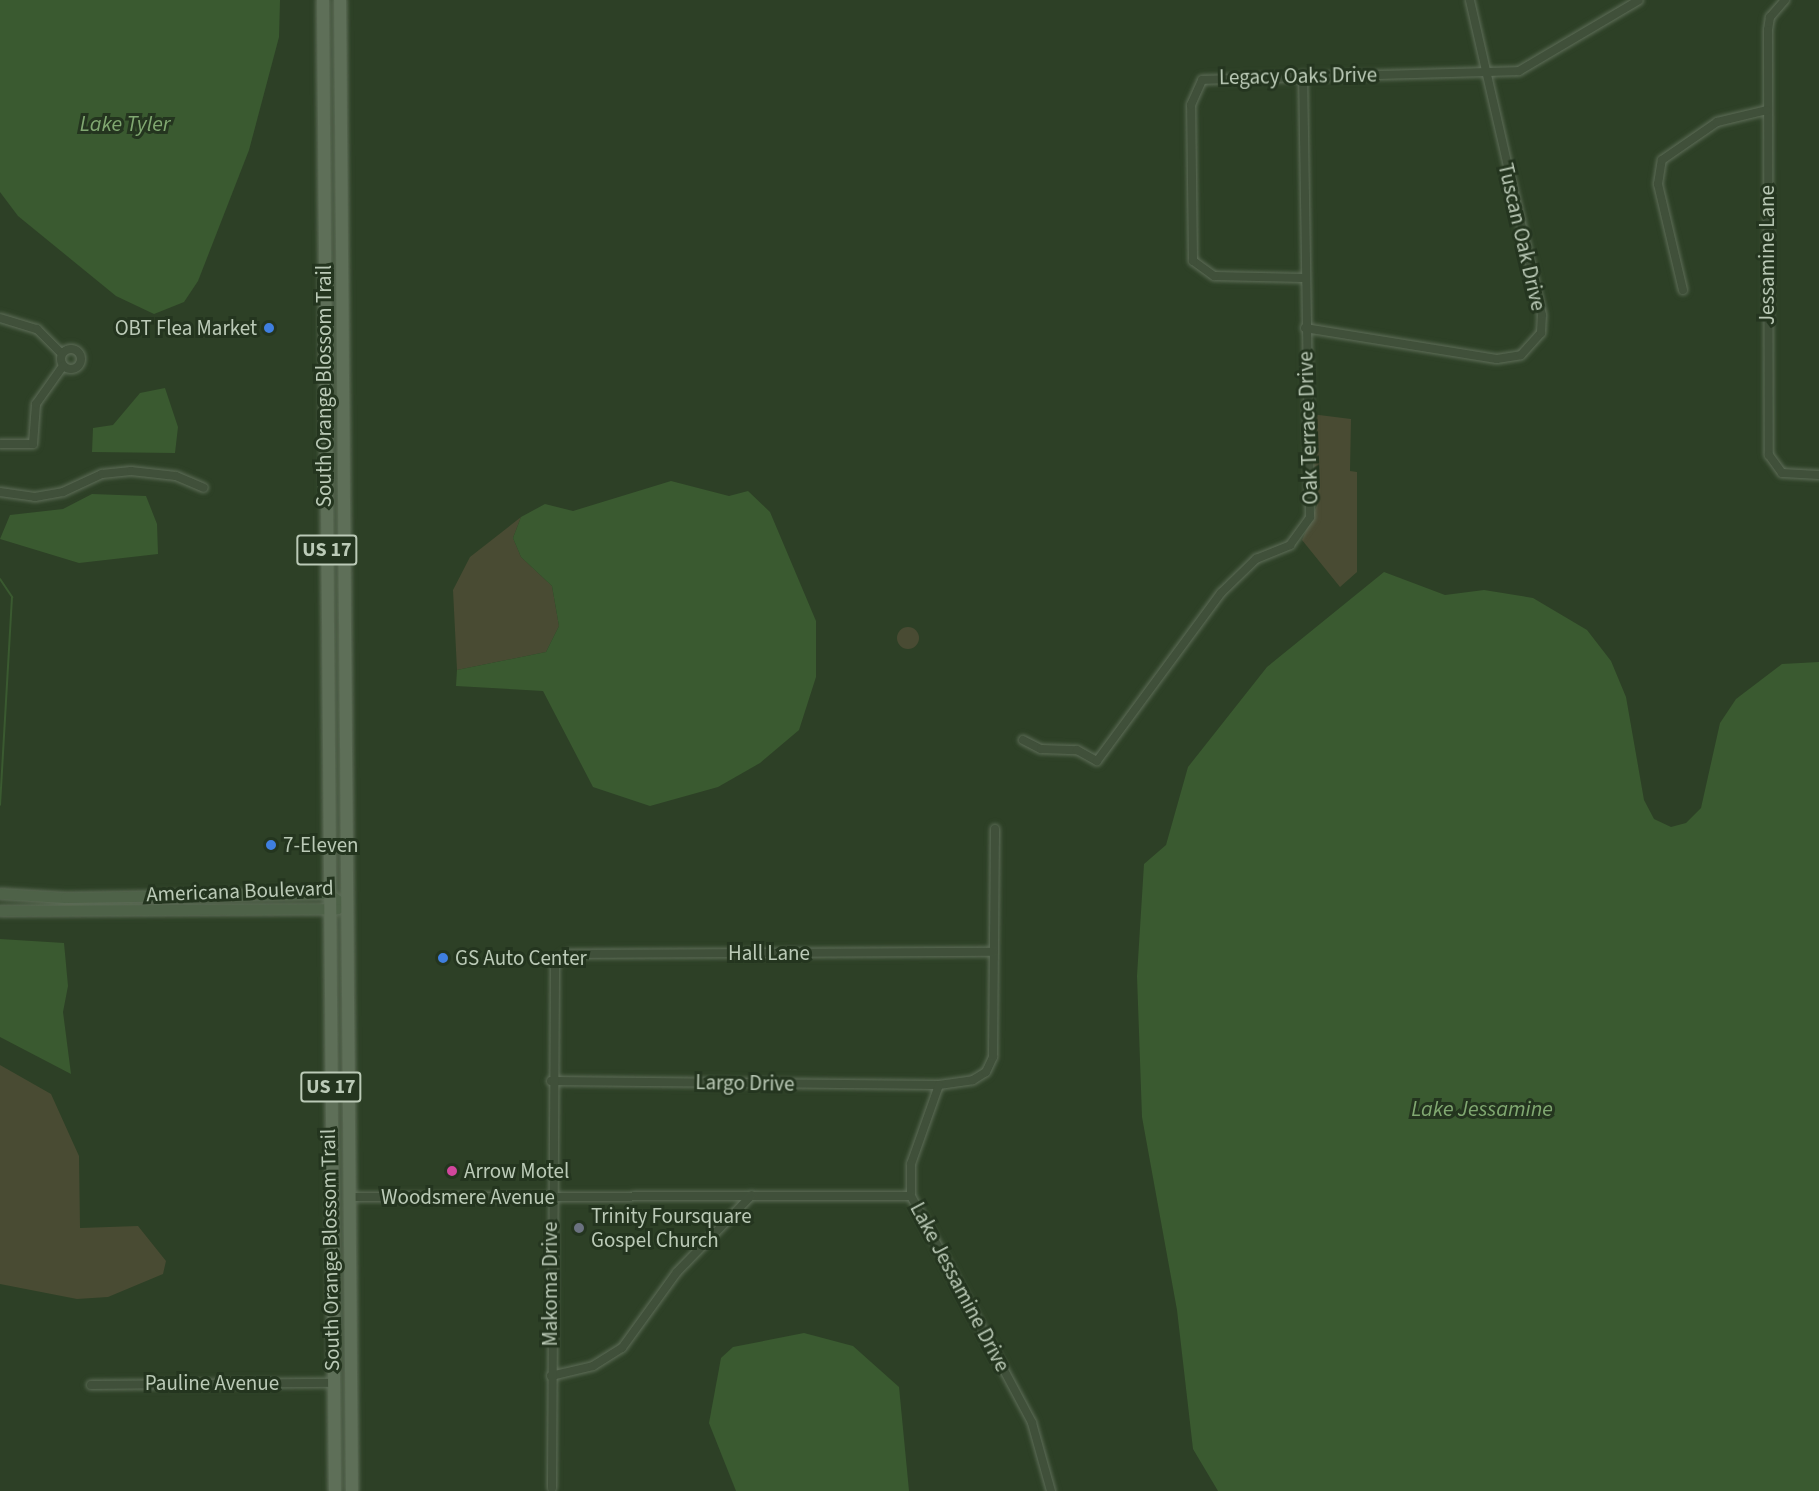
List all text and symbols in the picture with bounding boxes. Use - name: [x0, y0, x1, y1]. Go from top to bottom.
- street label: Legacy Oaks Drive: [1219, 62, 1377, 90]
- water label: Lake Tyler: [80, 112, 170, 138]
- street label: Tuscan Oak Drive: [1493, 161, 1551, 313]
- street label: Jessamine Lane: [1754, 185, 1780, 325]
- street label: South Orange Blossom Trail: [311, 265, 337, 507]
- place label: OBT Flea Market: [115, 315, 257, 341]
- marker: OBT Flea Market: [262, 321, 276, 335]
- street label: Oak Terrace Drive: [1293, 351, 1323, 505]
- road number: US 17: [296, 533, 358, 567]
- place label: 7-Eleven: [283, 832, 359, 858]
- marker: 7-Eleven: [264, 838, 278, 852]
- street label: Americana Boulevard: [146, 875, 334, 907]
- street label: Hall Lane: [728, 940, 810, 966]
- place label: GS Auto Center: [455, 945, 587, 971]
- marker: GS Auto Center: [436, 951, 450, 965]
- road number: US 17: [300, 1070, 362, 1104]
- street label: Largo Drive: [695, 1070, 795, 1096]
- water label: Lake Jessamine: [1411, 1097, 1553, 1123]
- street label: South Orange Blossom Trail: [315, 1129, 345, 1371]
- place label: Arrow Motel: [464, 1158, 569, 1184]
- marker: Arrow Motel: [445, 1164, 459, 1178]
- street label: Woodsmere Avenue: [381, 1184, 555, 1210]
- street label: Lake Jessamine Drive: [905, 1198, 1015, 1376]
- place label: Trinity Foursquare Gospel Church: [591, 1203, 752, 1253]
- marker: Trinity Foursquare Gospel Church: [572, 1221, 586, 1235]
- street label: Makoma Drive: [537, 1222, 563, 1346]
- street label: Pauline Avenue: [145, 1370, 279, 1396]

